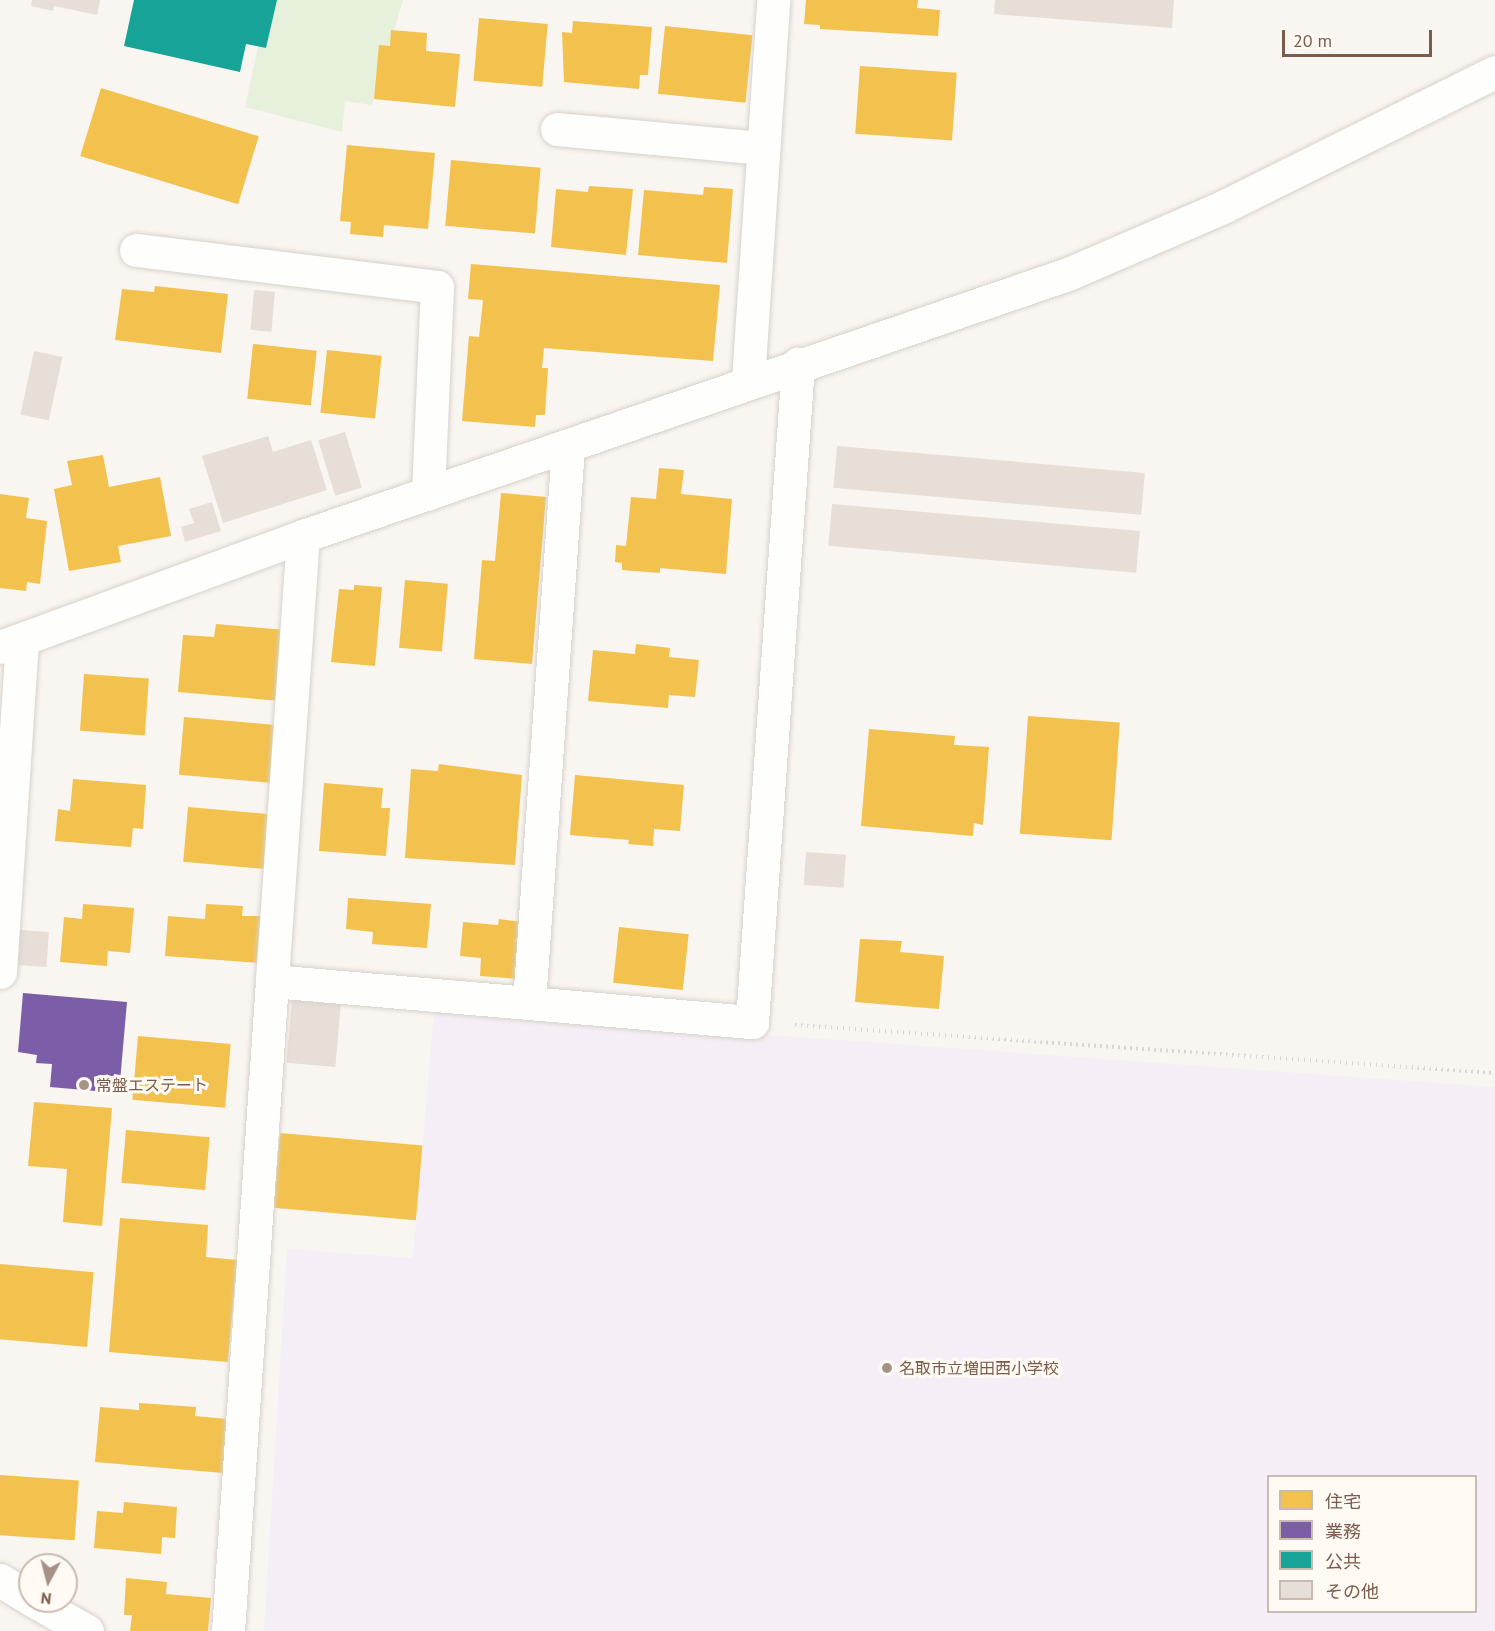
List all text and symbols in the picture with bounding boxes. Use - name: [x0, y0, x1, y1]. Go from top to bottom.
- scale bar: [1285, 18, 1435, 56]
- text: 20 m: [1293, 29, 1332, 52]
- place label: 常盤エステート: [96, 1075, 208, 1095]
- marker: 常盤エステート: [77, 1078, 91, 1092]
- place label: 名取市立増田西小学校: [899, 1358, 1059, 1378]
- marker: 名取市立増田西小学校: [880, 1361, 894, 1375]
- legend: [1267, 1475, 1477, 1613]
- text: 住宅: [1325, 1490, 1361, 1513]
- text: 業務: [1325, 1520, 1361, 1543]
- text: 公共: [1325, 1550, 1361, 1573]
- north arrow: [18, 1553, 78, 1613]
- text: その他: [1325, 1580, 1379, 1603]
- text: N: [40, 1588, 52, 1609]

